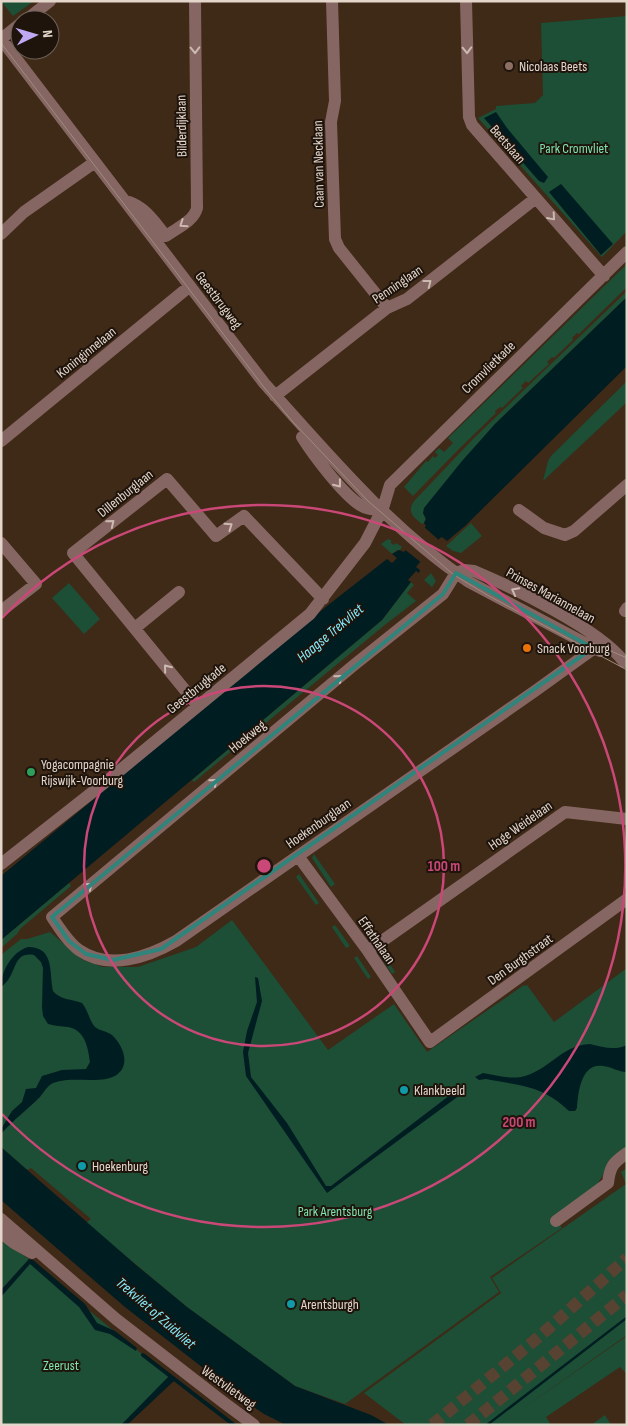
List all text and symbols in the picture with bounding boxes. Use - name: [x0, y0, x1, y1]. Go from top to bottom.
- north arrow: [10, 10, 60, 60]
- text: N: [39, 29, 56, 38]
- one-way arrow: [190, 46, 200, 54]
- one-way arrow: [462, 46, 473, 54]
- place label: Nicolaas Beets: [519, 58, 587, 75]
- marker: Nicolaas Beets: [503, 60, 515, 72]
- street label: Bilderdijklaan: [172, 95, 191, 157]
- street label: Caan van Necklaan: [309, 120, 328, 208]
- street label: Beetslaan: [486, 121, 529, 167]
- park label: Park Cromvliet: [540, 140, 608, 157]
- one-way arrow: [546, 211, 555, 220]
- one-way arrow: [180, 218, 189, 227]
- street label: Penninglaan: [369, 261, 426, 307]
- street label: Geestbrugweg: [191, 268, 246, 333]
- one-way arrow: [422, 280, 431, 288]
- street label: Koninginnelaan: [53, 323, 120, 382]
- street label: Cromvlietkade: [458, 338, 519, 397]
- street label: Dillenburglaan: [94, 466, 157, 521]
- one-way arrow: [332, 478, 341, 487]
- one-way arrow: [105, 520, 114, 528]
- one-way arrow: [223, 523, 233, 532]
- street label: Prinses Mariannelaan: [503, 564, 598, 627]
- one-way arrow: [512, 587, 521, 597]
- water label: Haagse Trekvliet: [293, 600, 368, 667]
- place label: Snack Voorburg: [537, 640, 610, 657]
- marker: Snack Voorburg: [521, 642, 533, 654]
- street label: Geestbrugkade: [163, 659, 229, 717]
- one-way arrow: [165, 665, 173, 674]
- one-way arrow: [333, 675, 342, 684]
- street label: Hoekweg: [225, 716, 270, 757]
- place label: Yogacompagnie Rijswijk-Voorburg: [41, 756, 124, 789]
- marker: Yogacompagnie Rijswijk-Voorburg: [25, 766, 37, 778]
- one-way arrow: [208, 779, 217, 788]
- street label: Hoekenburglaan: [282, 795, 354, 852]
- street label: Hoge Weidelaan: [485, 797, 556, 854]
- centre of rings: [255, 857, 273, 875]
- text: 100 m: [428, 857, 460, 876]
- one-way arrow: [83, 883, 92, 892]
- street label: Effathalaan: [354, 913, 399, 967]
- street label: Den Burghstraat: [484, 930, 556, 989]
- place label: Klankbeeld: [414, 1082, 465, 1099]
- marker: Klankbeeld: [398, 1084, 410, 1096]
- text: 200 m: [502, 1113, 536, 1132]
- place label: Hoekenburg: [92, 1158, 149, 1175]
- marker: Hoekenburg: [76, 1160, 88, 1172]
- park label: Park Arentsburg: [298, 1203, 373, 1220]
- water label: Trekvliet of Zuidvliet: [112, 1273, 200, 1354]
- place label: Arentsburgh: [300, 1296, 359, 1313]
- marker: Arentsburgh: [285, 1298, 297, 1310]
- park label: Zeerust: [43, 1357, 79, 1374]
- street label: Westvlietweg: [198, 1362, 260, 1413]

